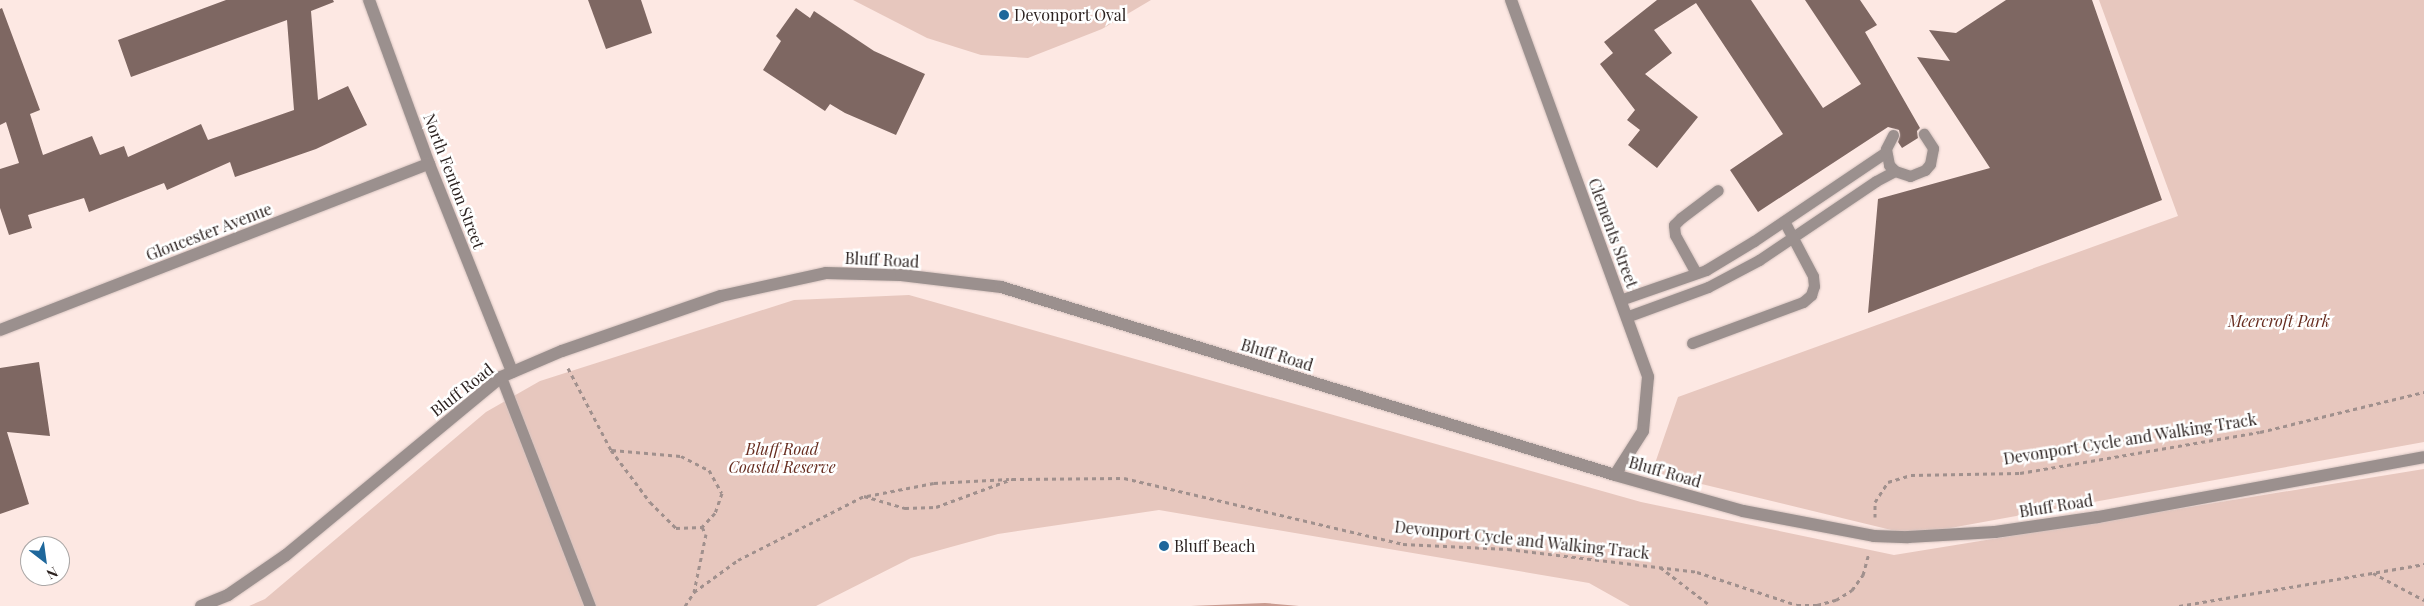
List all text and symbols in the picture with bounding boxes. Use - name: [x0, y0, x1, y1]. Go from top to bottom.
- place label: Devonport Oval: [1014, 5, 1127, 25]
- marker: Devonport Oval: [998, 9, 1010, 21]
- street label: North Fenton Street: [419, 111, 489, 251]
- street label: Clements Street: [1584, 176, 1642, 290]
- street label: Gloucester Avenue: [143, 199, 275, 265]
- street label: Bluff Road: [844, 248, 920, 272]
- park label: Meercroft Park: [2228, 311, 2330, 331]
- street label: Bluff Road: [1239, 335, 1315, 375]
- street label: Bluff Road: [427, 359, 497, 421]
- street label: Devonport Cycle and Walking Track: [2001, 409, 2259, 469]
- park label: Bluff Road Coastal Reserve: [728, 439, 836, 477]
- street label: Bluff Road: [1627, 453, 1703, 491]
- street label: Bluff Road: [2018, 491, 2094, 521]
- street label: Devonport Cycle and Walking Track: [1393, 517, 1651, 563]
- north arrow: [20, 536, 70, 586]
- place label: Bluff Beach: [1174, 536, 1255, 556]
- marker: Bluff Beach: [1158, 540, 1170, 552]
- text: N: [43, 563, 61, 584]

